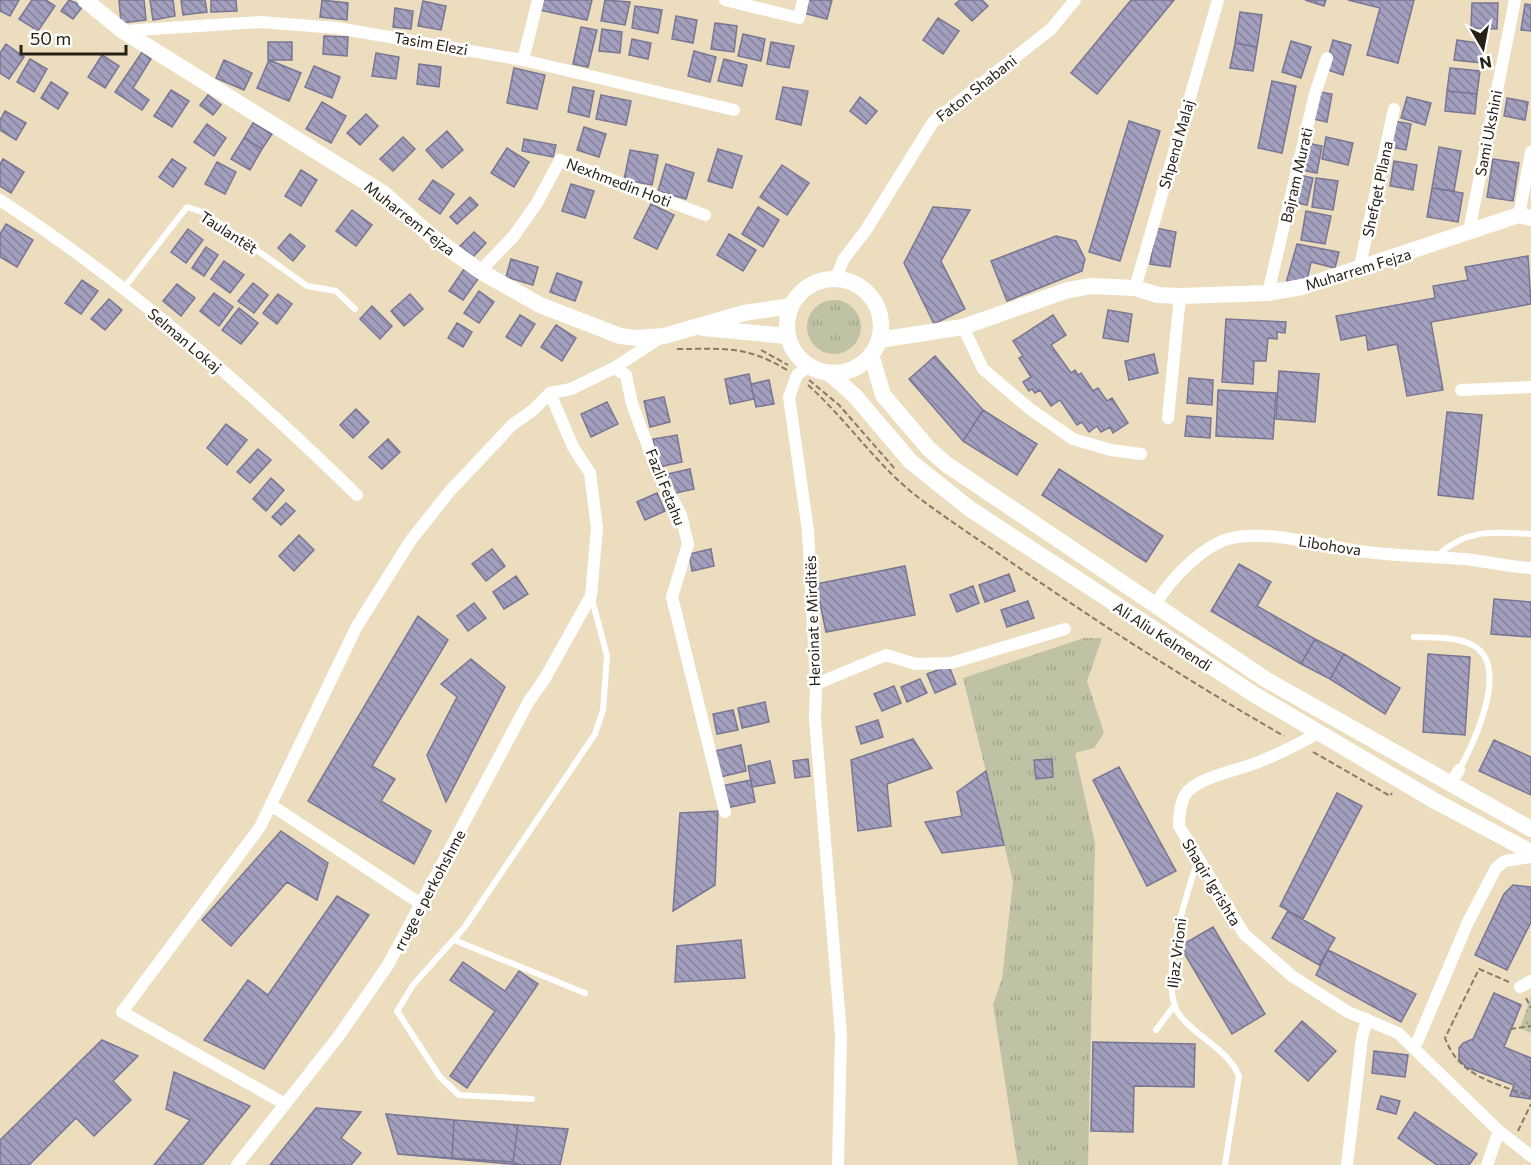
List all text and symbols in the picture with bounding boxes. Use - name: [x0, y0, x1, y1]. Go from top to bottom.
- scale bar: [21, 18, 126, 56]
- north arrow: [1453, 18, 1513, 78]
- text: 50 m: [30, 27, 71, 49]
- street label: Tasim Elezi: [393, 28, 469, 58]
- street label: Faton Shabani: [932, 51, 1020, 125]
- text: N: [1478, 53, 1493, 74]
- street label: Sami Ukshini: [1471, 88, 1505, 178]
- street label: Shpend Malaj: [1155, 97, 1197, 191]
- street label: Bajram Murati: [1276, 126, 1316, 224]
- street label: Shefqet Pllana: [1358, 139, 1396, 239]
- street label: Nexhmedin Hoti: [564, 154, 674, 210]
- street label: Muharrem Fejza: [361, 177, 459, 259]
- street label: Taulantët: [197, 207, 261, 257]
- street label: Muharrem Fejza: [1303, 244, 1413, 294]
- street label: Selman Lokaj: [145, 304, 225, 376]
- street label: Fazli Fetahu: [642, 446, 690, 528]
- street label: Libohova: [1297, 531, 1363, 559]
- street label: Heroinat e Mirditës: [801, 555, 823, 687]
- street label: Ali Aliu Kelmendi: [1110, 598, 1216, 674]
- street label: rruge e perkohshme: [389, 826, 469, 954]
- street label: Shaqir Igrishta: [1179, 835, 1245, 929]
- street label: Iljaz Vrioni: [1163, 917, 1189, 989]

